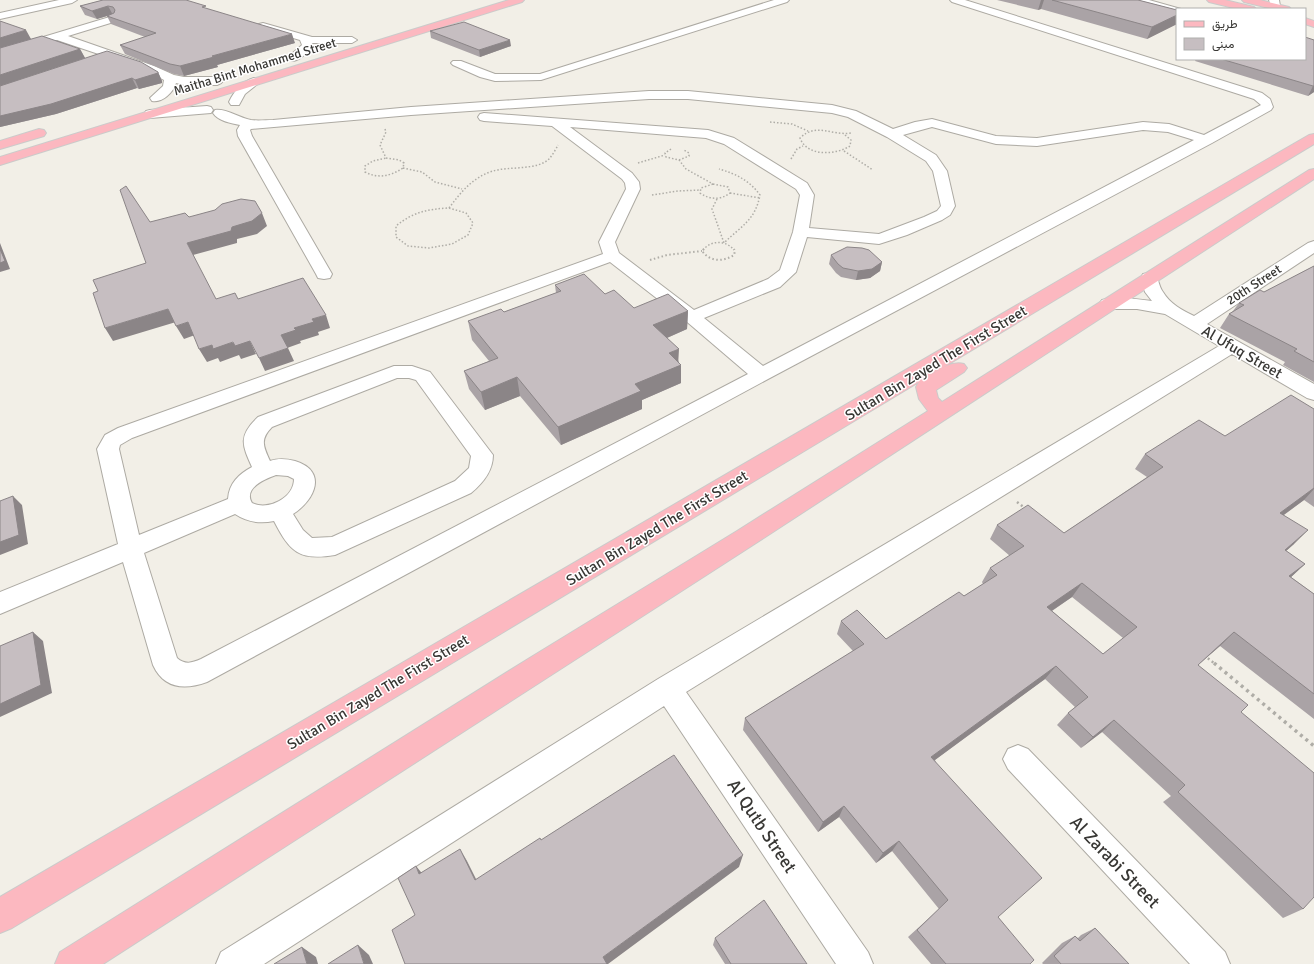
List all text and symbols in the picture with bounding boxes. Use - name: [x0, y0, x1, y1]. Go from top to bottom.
- legend: [1176, 8, 1306, 60]
- text: طريق: [1212, 17, 1238, 32]
- street label: Maitha Bint Mohammed Street: [172, 34, 339, 99]
- text: مبنى: [1212, 37, 1234, 52]
- street label: 20th Street: [1223, 261, 1285, 309]
- street label: Sultan Bin Zayed The First Street: [842, 302, 1030, 424]
- street label: Al Ufuq Street: [1198, 322, 1286, 382]
- street label: Sultan Bin Zayed The First Street: [563, 467, 751, 589]
- street label: Sultan Bin Zayed The First Street: [284, 631, 472, 753]
- street label: Al Qutb Street: [723, 775, 801, 877]
- street label: Al Zarabi Street: [1065, 811, 1165, 913]

